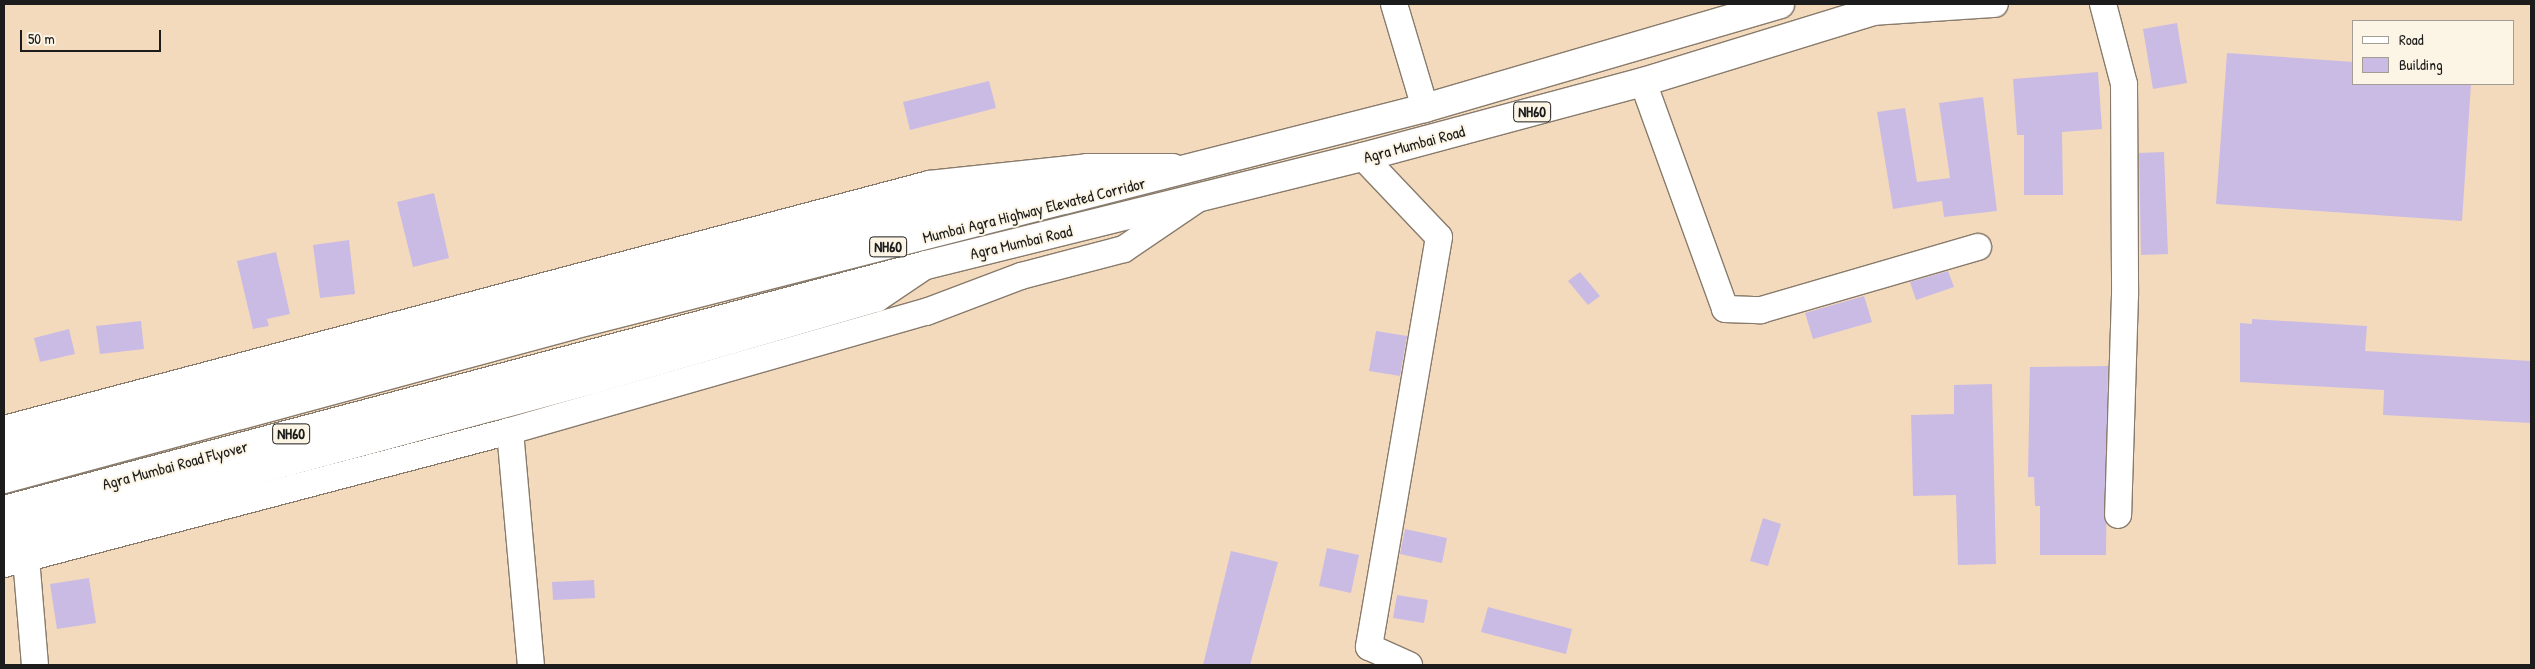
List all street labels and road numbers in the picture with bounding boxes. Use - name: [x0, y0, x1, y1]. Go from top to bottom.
- road number: NH60: [1512, 100, 1552, 124]
- street label: Agra Mumbai Road: [1361, 121, 1467, 167]
- street label: Mumbai Agra Highway Elevated Corridor: [921, 173, 1147, 247]
- street label: Agra Mumbai Road: [968, 221, 1074, 263]
- road number: NH60: [868, 234, 908, 260]
- road number: NH60: [271, 422, 311, 446]
- street label: Agra Mumbai Road Flyover: [100, 436, 250, 494]

